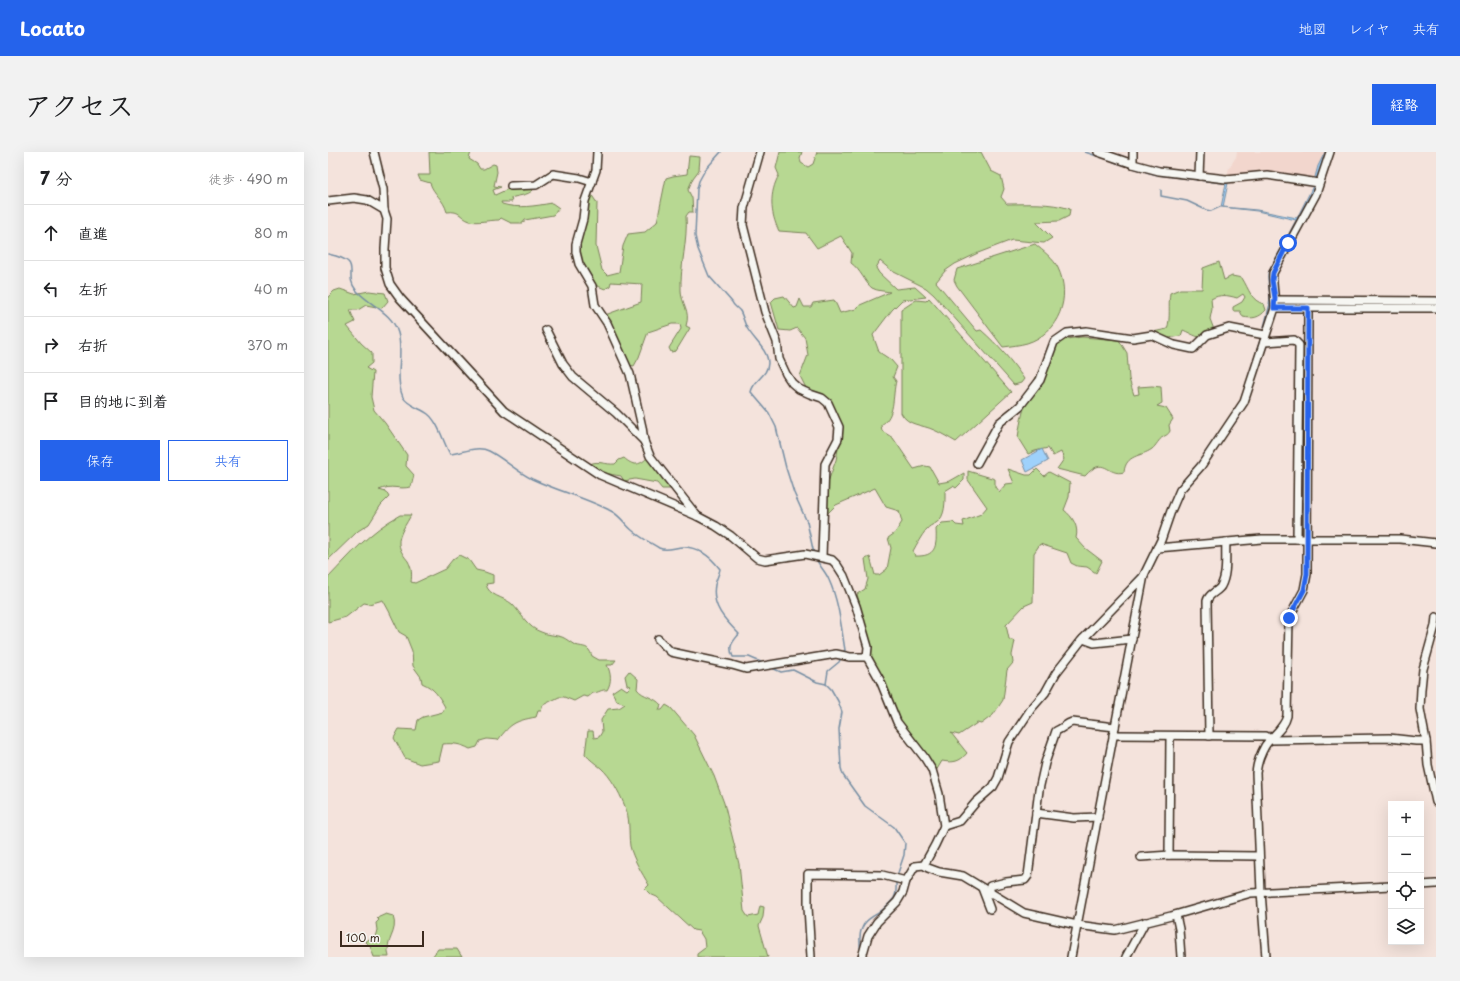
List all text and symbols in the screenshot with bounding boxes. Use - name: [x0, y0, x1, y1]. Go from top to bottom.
- text: Locato: [20, 14, 85, 42]
- text: 地図: [1299, 18, 1327, 39]
- text: レイヤ: [1349, 18, 1390, 39]
- text: 共有: [1412, 18, 1440, 39]
- text: アクセス: [24, 83, 134, 126]
- button: 経路: [1372, 84, 1436, 125]
- text: 7 分: [40, 165, 72, 191]
- text: 徒歩 · 490 m: [209, 169, 288, 188]
- text: 直進: [78, 221, 108, 244]
- icon: ahead: [40, 222, 62, 244]
- text: 80 m: [254, 223, 288, 242]
- route start: [1279, 234, 1297, 252]
- text: 左折: [78, 277, 108, 300]
- icon: left: [40, 278, 62, 300]
- text: 40 m: [254, 279, 288, 298]
- text: 右折: [78, 333, 108, 356]
- icon: right: [40, 334, 62, 356]
- text: 370 m: [247, 335, 288, 354]
- text: 目的地に到着: [78, 389, 168, 412]
- icon: arrive: [40, 390, 62, 412]
- button: 保存: [40, 440, 160, 481]
- button: 共有: [168, 440, 288, 481]
- route end: [1280, 609, 1298, 627]
- map controls: [1388, 801, 1424, 945]
- button: +: [1388, 801, 1424, 837]
- button: −: [1388, 837, 1424, 873]
- button: locate: [1388, 873, 1424, 909]
- button: layers: [1388, 909, 1424, 945]
- scale bar: [340, 929, 424, 948]
- text: 100 m: [346, 929, 380, 946]

